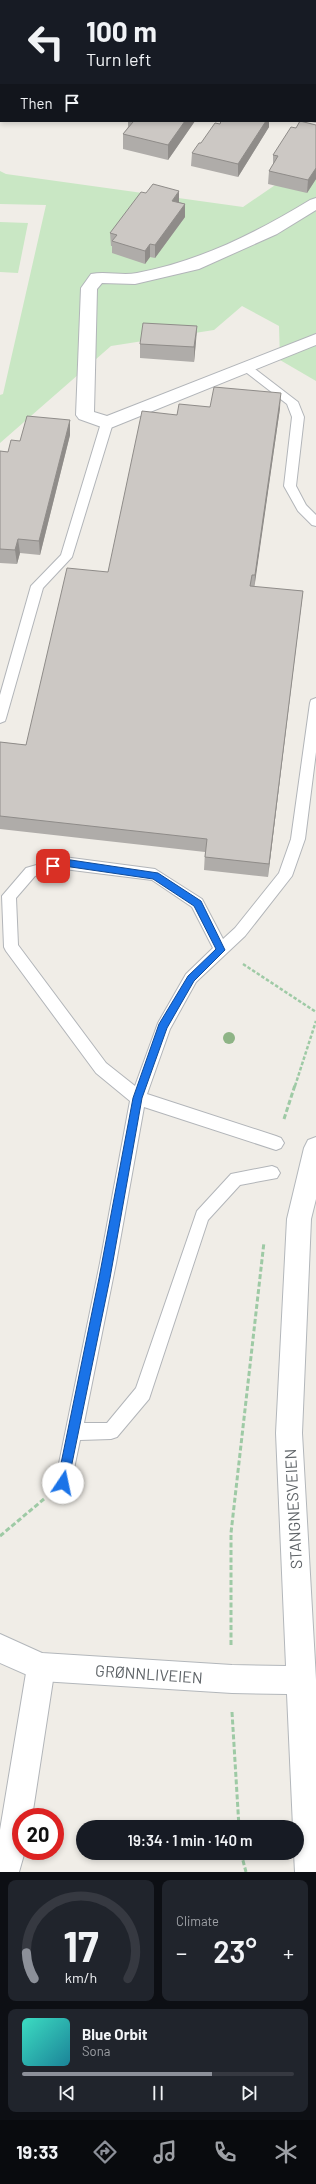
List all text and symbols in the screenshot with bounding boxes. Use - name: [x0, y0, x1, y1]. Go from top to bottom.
- text: 100 m: [86, 14, 157, 48]
- icon: left: [20, 16, 72, 68]
- text: Turn left: [86, 48, 152, 70]
- icon: arrive: [61, 92, 83, 114]
- text: Then: [20, 94, 53, 112]
- pin: [36, 849, 70, 883]
- icon: arrive: [42, 855, 64, 877]
- street label: STANGNESVEIEN: [280, 1448, 305, 1570]
- position arrow: [42, 1462, 84, 1504]
- street label: GRØNNLIVEIEN: [95, 1660, 203, 1687]
- speed limit sign: 20: [12, 1808, 64, 1860]
- text: 19:34 · 1 min · 140 m: [128, 1831, 252, 1849]
- text: Climate: [176, 1913, 219, 1929]
- text: 17: [63, 1919, 99, 1969]
- text: 23°: [213, 1933, 257, 1969]
- text: −: [176, 1939, 187, 1965]
- text: +: [283, 1939, 294, 1965]
- text: km/h: [65, 1968, 97, 1985]
- text: Blue Orbit: [82, 2025, 147, 2043]
- text: Sona: [82, 2043, 110, 2059]
- icon: previous: [56, 2082, 78, 2104]
- icon: pause: [147, 2082, 169, 2104]
- icon: next: [238, 2082, 260, 2104]
- icon: directions: [91, 2138, 119, 2166]
- icon: music: [151, 2138, 179, 2166]
- icon: phone: [211, 2138, 239, 2166]
- icon: climate: [272, 2138, 300, 2166]
- text: 19:33: [16, 2141, 58, 2163]

